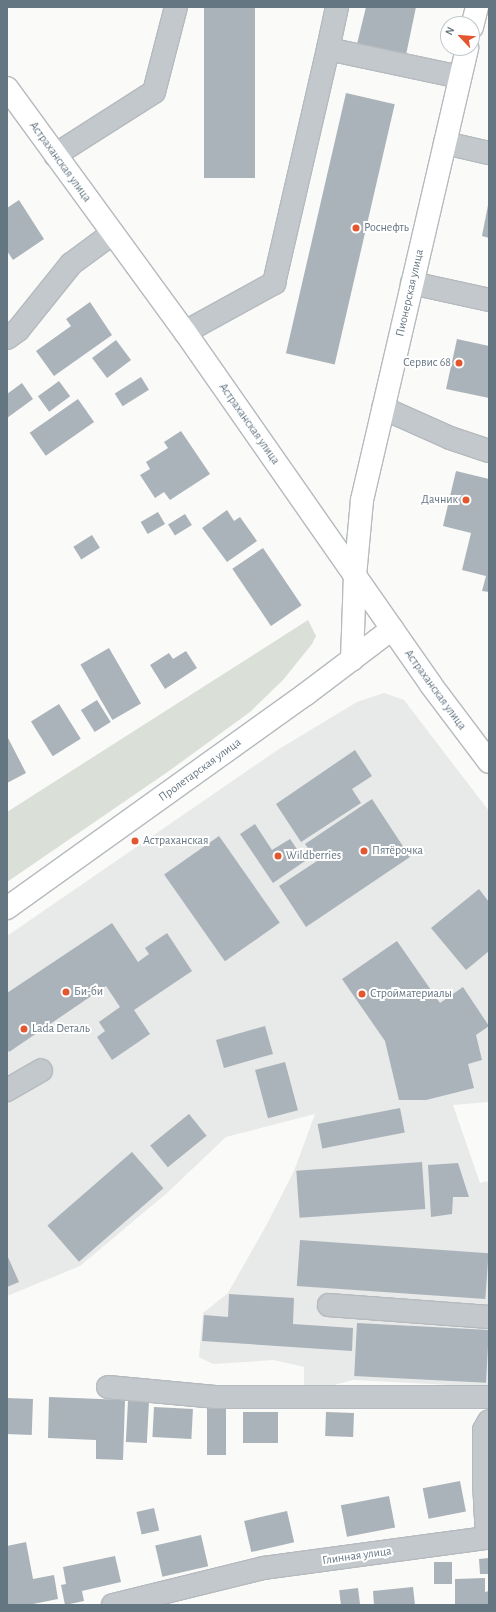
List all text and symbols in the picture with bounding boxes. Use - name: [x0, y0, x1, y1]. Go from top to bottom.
- north arrow: [440, 16, 480, 56]
- text: N: [443, 25, 456, 37]
- street label: Астраханская улица: [26, 119, 94, 205]
- place label: Роснефть: [364, 221, 409, 235]
- marker: Роснефть: [351, 223, 361, 233]
- street label: Пионерская улица: [393, 248, 427, 338]
- place label: Сервис 68: [403, 356, 451, 370]
- marker: Сервис 68: [454, 358, 464, 368]
- street label: Астраханская улица: [216, 381, 282, 467]
- place label: Дачник: [421, 493, 458, 507]
- marker: Дачник: [461, 495, 471, 505]
- street label: Астраханская улица: [401, 647, 469, 733]
- street label: Пролетарская улица: [156, 735, 244, 805]
- place label: Астраханская: [143, 834, 208, 848]
- marker: Астраханская: [130, 836, 140, 846]
- place label: Пятёрочка: [372, 844, 423, 858]
- marker: Пятёрочка: [359, 846, 369, 856]
- place label: Wildberries: [286, 849, 341, 863]
- marker: Wildberries: [273, 851, 283, 861]
- place label: Би-би: [74, 985, 103, 999]
- marker: Би-би: [61, 987, 71, 997]
- place label: Стройматериалы: [370, 987, 452, 1001]
- marker: Стройматериалы: [357, 989, 367, 999]
- place label: Lada Dеталь: [32, 1022, 90, 1036]
- marker: Lada Dеталь: [19, 1024, 29, 1034]
- street label: Глинная улица: [321, 1544, 393, 1568]

